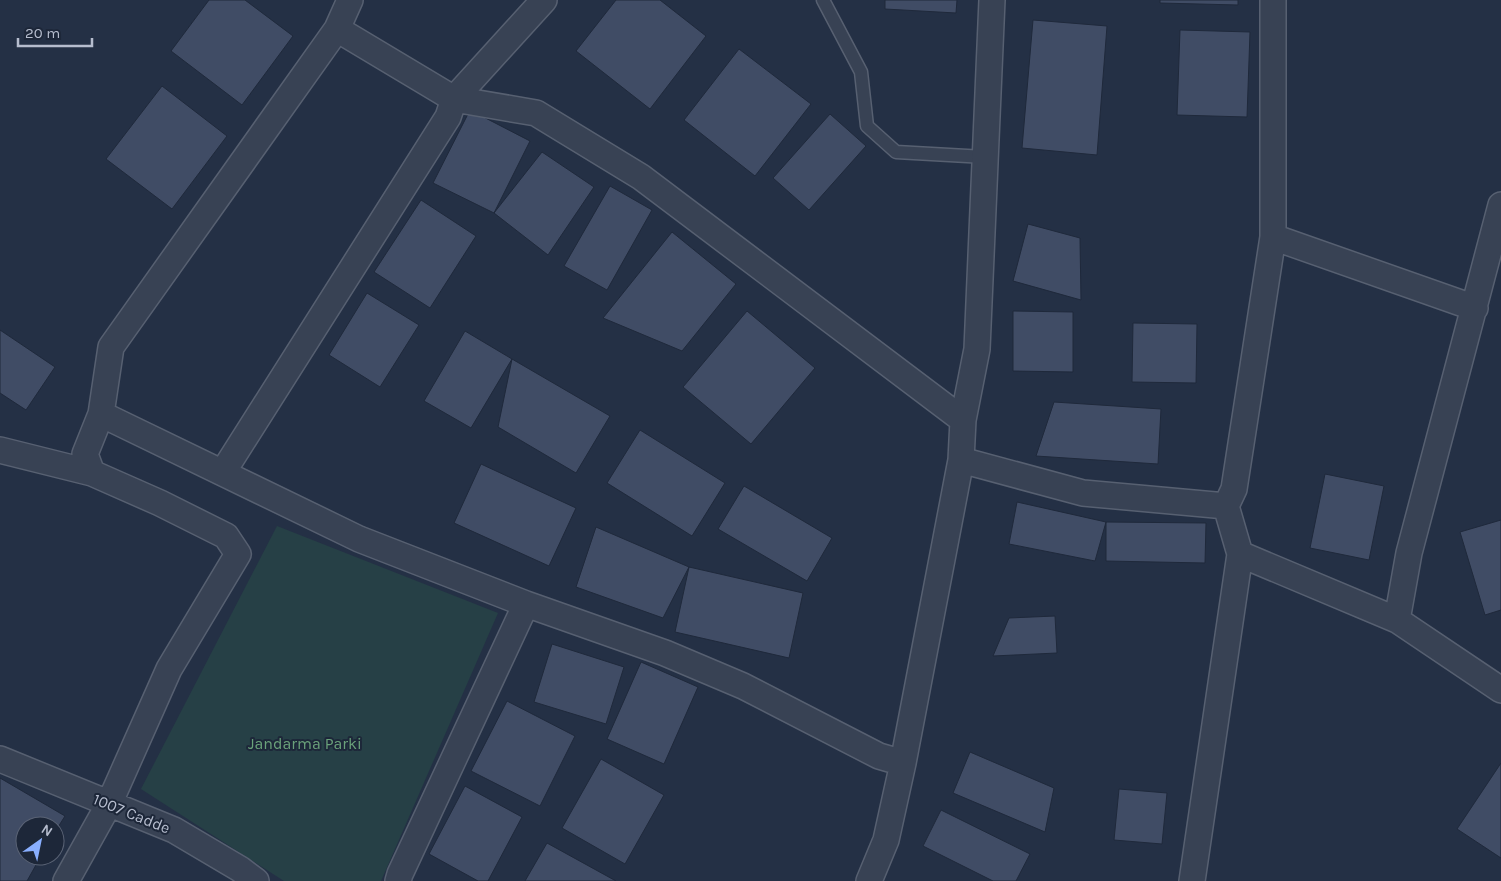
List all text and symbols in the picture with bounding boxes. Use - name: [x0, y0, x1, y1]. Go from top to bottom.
- scale bar: [18, 15, 91, 47]
- text: 20 m: [25, 24, 60, 42]
- park label: Jandarma Parki: [248, 734, 362, 753]
- street label: 1007 Cadde: [91, 789, 173, 838]
- north arrow: [15, 816, 65, 866]
- text: N: [38, 821, 56, 840]

